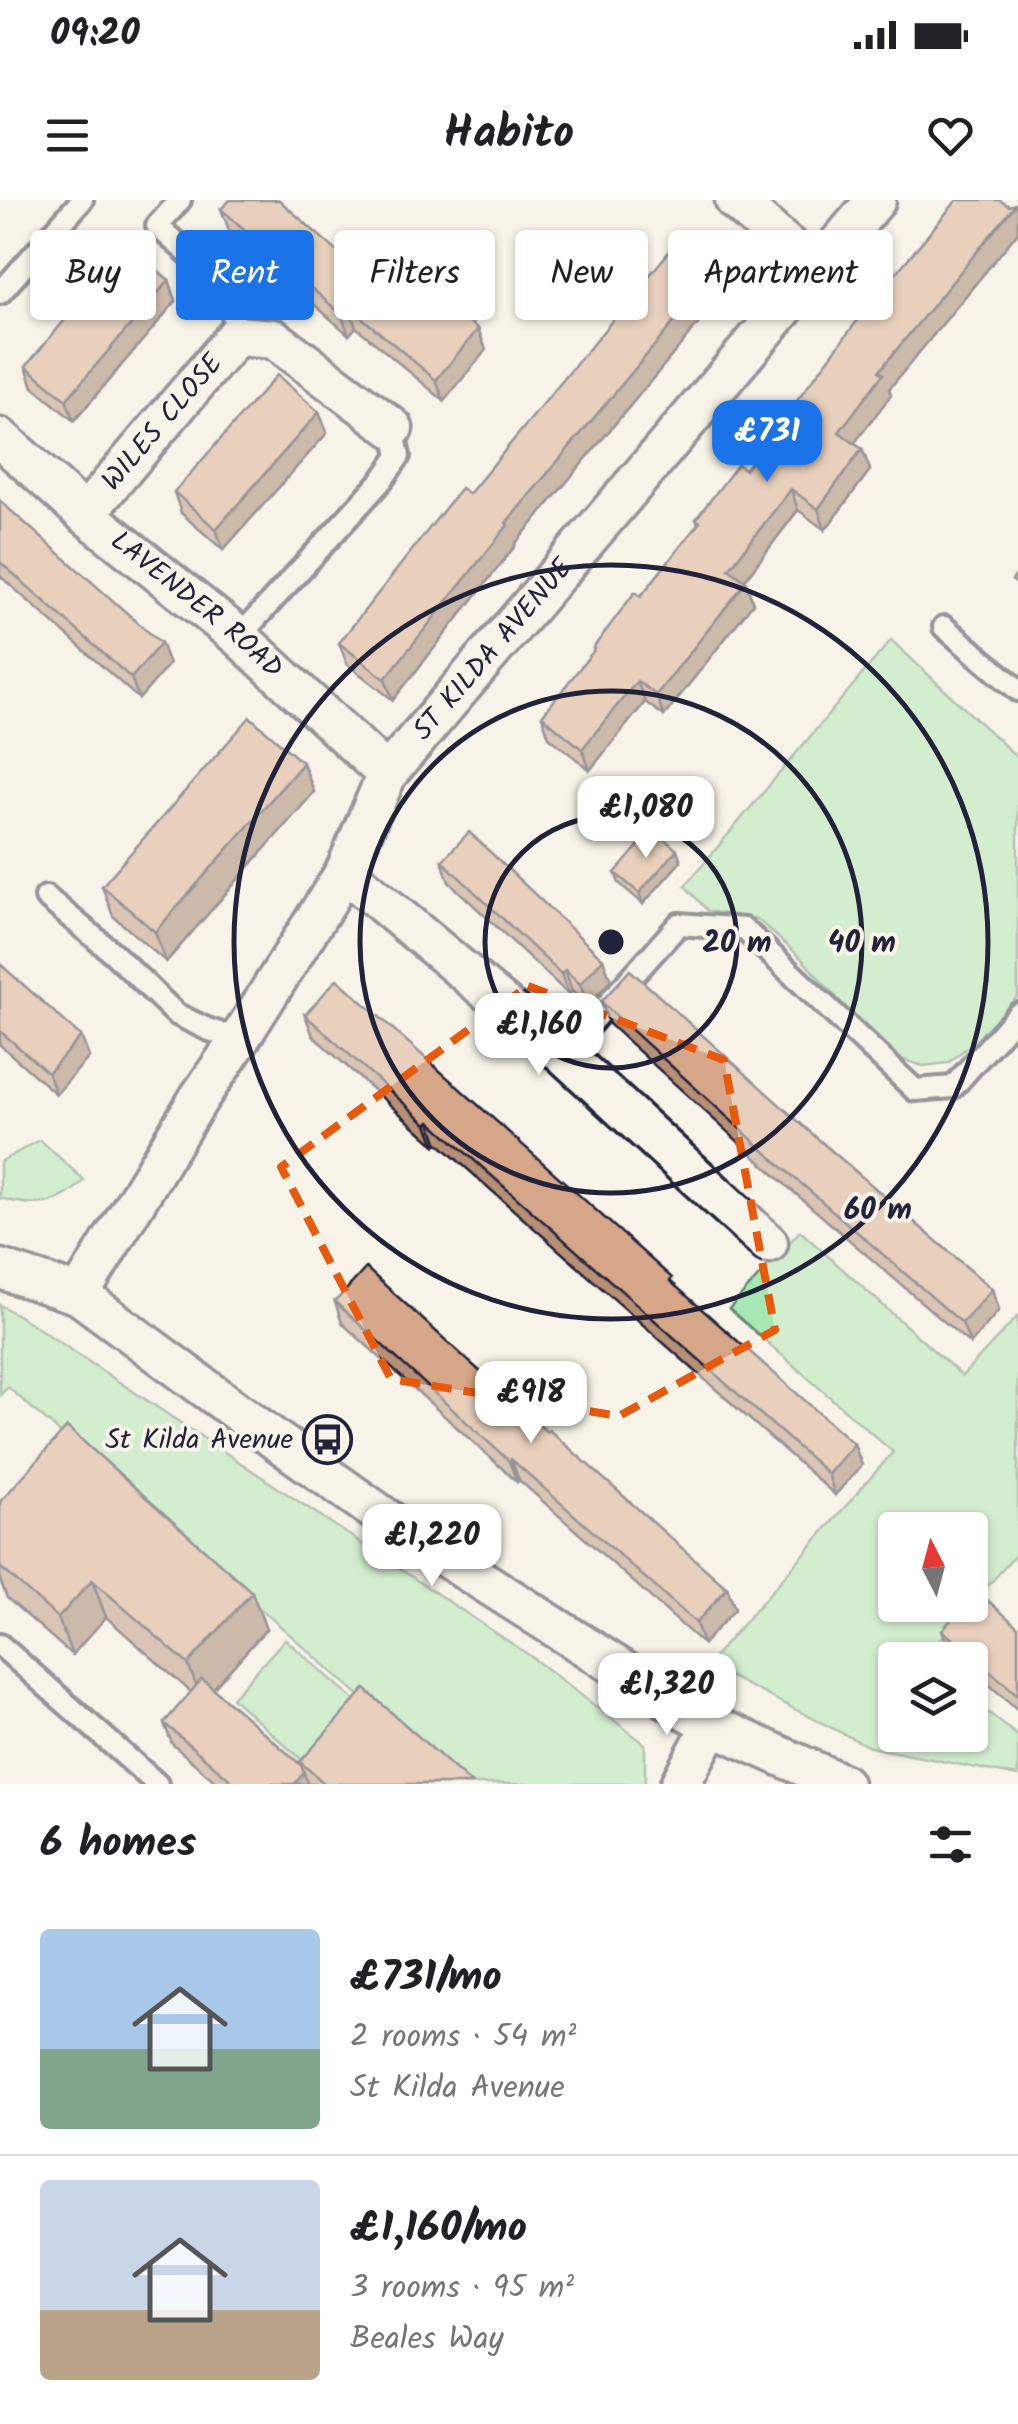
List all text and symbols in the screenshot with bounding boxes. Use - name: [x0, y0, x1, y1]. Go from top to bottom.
- text: 09:20: [50, 5, 140, 65]
- text: Habito: [444, 99, 574, 171]
- icon: menu: [40, 108, 95, 163]
- icon: heart: [923, 108, 978, 163]
- chip: Buy: [30, 230, 156, 320]
- chip: Rent: [176, 230, 314, 320]
- chip: Filters: [334, 230, 495, 320]
- chip: New: [515, 230, 648, 320]
- chip: Apartment: [668, 230, 893, 320]
- street label: WILES CLOSE: [91, 343, 235, 501]
- pin: £731: [708, 400, 826, 485]
- text: £731: [734, 407, 800, 458]
- street label: LAVENDER ROAD: [100, 520, 294, 690]
- street label: ST KILDA AVENUE: [402, 547, 585, 751]
- pin: £1,080: [565, 776, 727, 861]
- text: £1,080: [599, 783, 693, 834]
- text: 20 m: [703, 920, 772, 968]
- text: 40 m: [828, 920, 896, 968]
- centre of rings: [593, 924, 629, 960]
- pin: £1,160: [458, 993, 620, 1078]
- text: £1,160: [497, 1000, 581, 1051]
- text: 60 m: [844, 1187, 912, 1235]
- pin: £918: [472, 1361, 590, 1446]
- text: £918: [497, 1368, 565, 1419]
- bus stop icon: St Kilda Avenue: [302, 1414, 354, 1466]
- place label: St Kilda Avenue: [105, 1418, 293, 1463]
- pin: £1,220: [351, 1504, 513, 1589]
- text: £1,220: [384, 1511, 480, 1562]
- north arrow: [878, 1512, 988, 1622]
- map controls: [878, 1512, 988, 1752]
- button: layers: [878, 1642, 988, 1752]
- pin: £1,320: [586, 1653, 748, 1738]
- text: £1,320: [620, 1660, 714, 1711]
- text: 6 homes: [40, 1811, 196, 1878]
- icon: filters: [923, 1817, 978, 1872]
- text: £731/mo: [350, 1945, 502, 2012]
- icon: home: [120, 1969, 240, 2089]
- text: 2 rooms · 54 m²: [350, 2012, 576, 2063]
- text: St Kilda Avenue: [350, 2063, 565, 2114]
- text: £1,160/mo: [350, 2196, 527, 2263]
- icon: home: [120, 2220, 240, 2340]
- text: 3 rooms · 95 m²: [350, 2263, 574, 2314]
- text: Beales Way: [350, 2314, 504, 2365]

